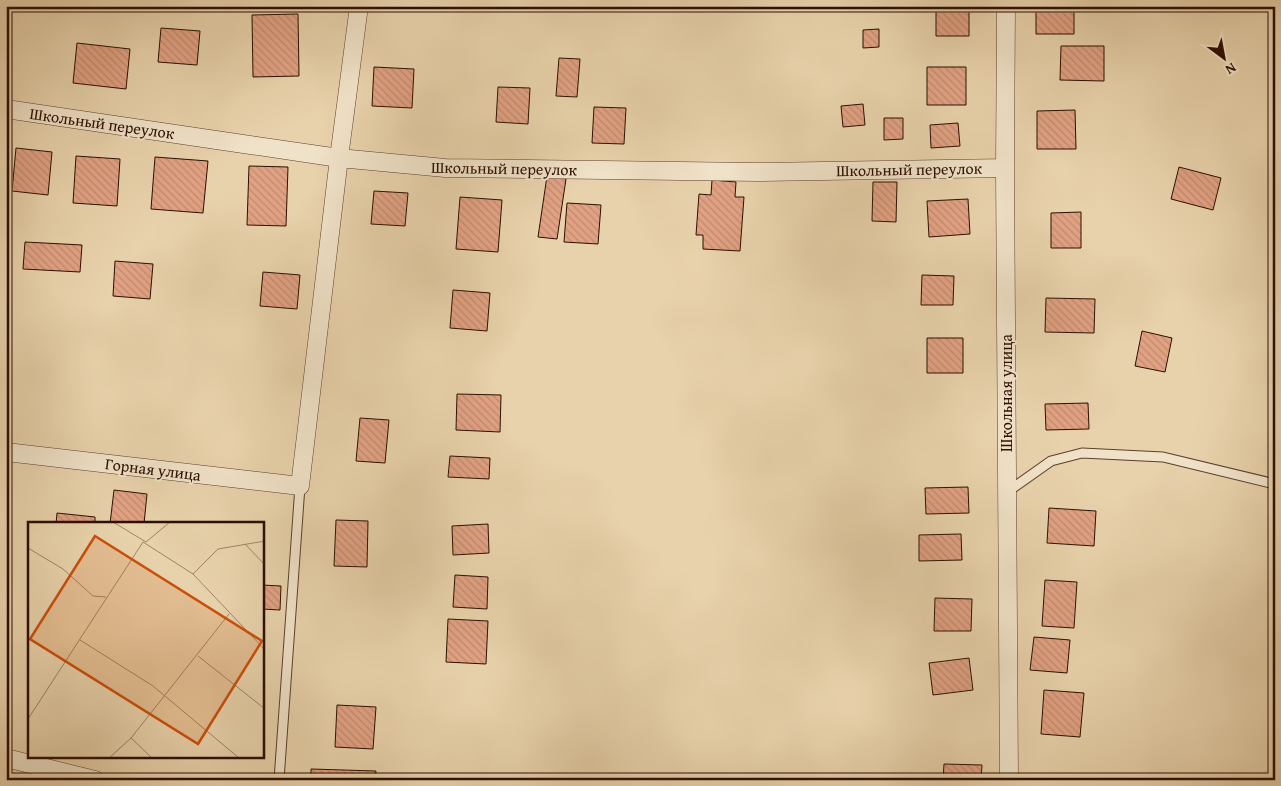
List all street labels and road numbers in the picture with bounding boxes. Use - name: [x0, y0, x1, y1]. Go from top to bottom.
- street label: Школьный переулок: [28, 101, 177, 145]
- street label: Школьный переулок: [431, 155, 578, 181]
- street label: Школьный переулок: [836, 156, 983, 182]
- street label: Школьная улица: [994, 334, 1018, 452]
- street label: Горная улица: [104, 451, 203, 487]

